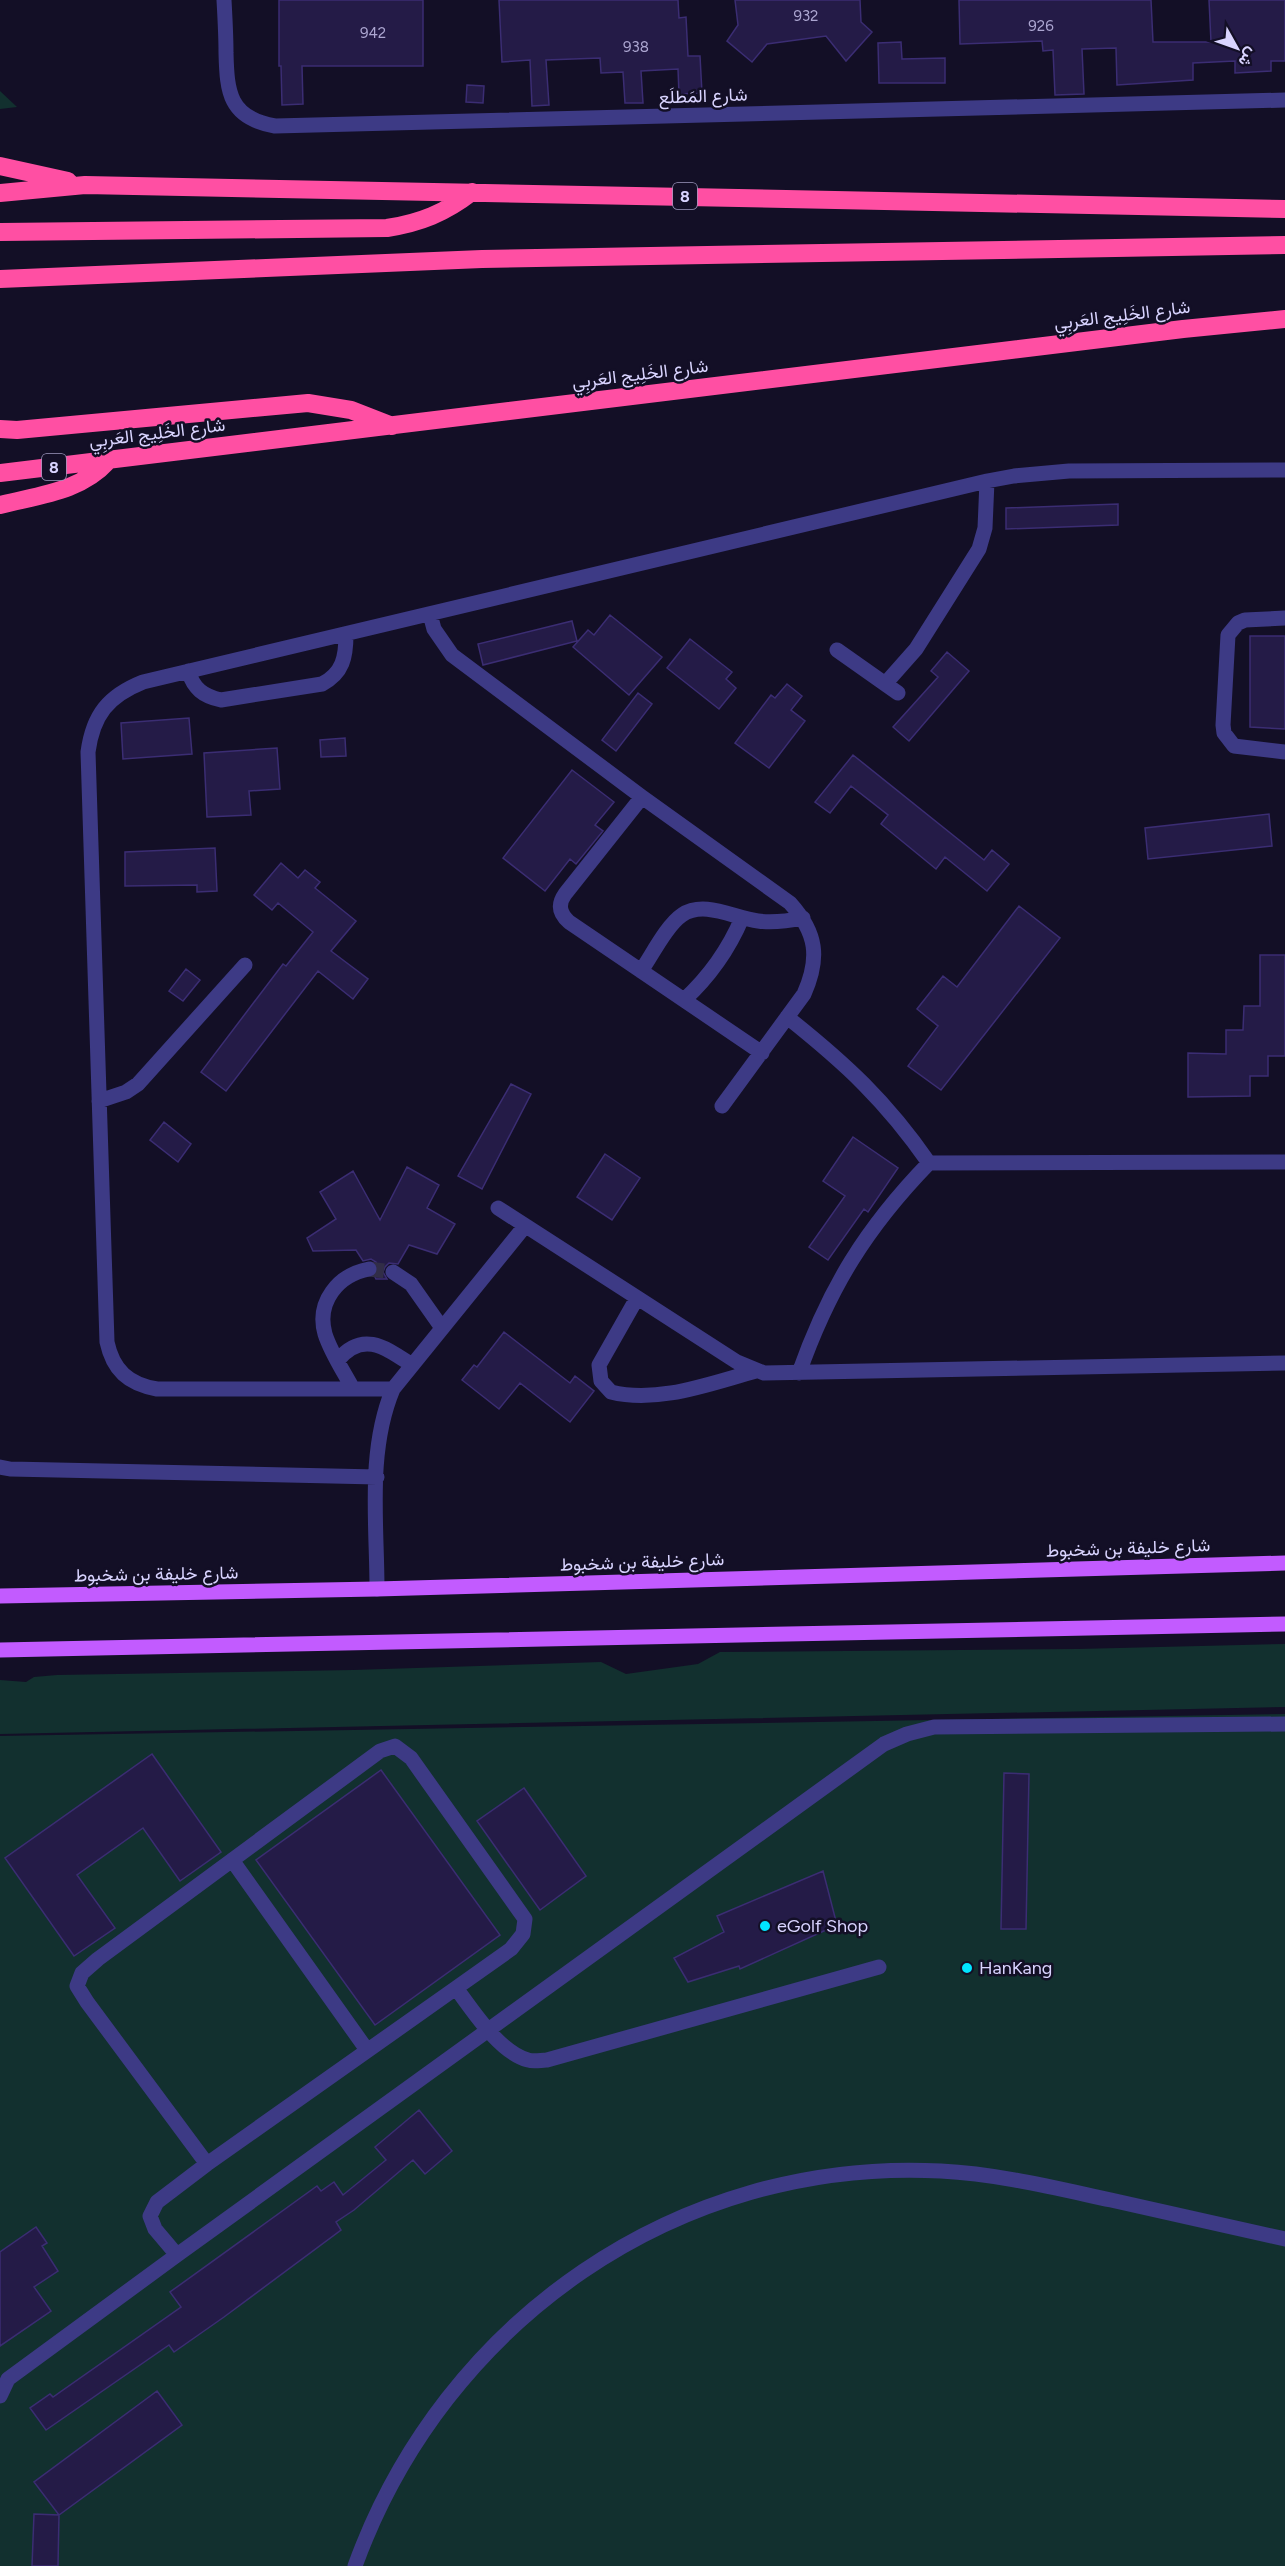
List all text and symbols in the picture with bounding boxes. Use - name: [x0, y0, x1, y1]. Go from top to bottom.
- house number: 932: [793, 7, 819, 25]
- house number: 926: [1028, 17, 1054, 35]
- north arrow: [1207, 18, 1267, 78]
- house number: 942: [360, 24, 386, 42]
- house number: 938: [623, 38, 649, 56]
- text: ش: [1235, 44, 1262, 71]
- street label: شارع المَطلَع: [658, 83, 748, 110]
- road number: 8: [673, 183, 697, 209]
- street label: شارع الخَلِيج العَربِي: [1053, 296, 1192, 338]
- street label: شارع الخَلِيج العَربِي: [571, 355, 710, 397]
- street label: شارع الخَلِيج العَربِي: [88, 414, 227, 456]
- road number: 8: [42, 454, 66, 480]
- street label: شارع خليفة بن شخبوط: [1045, 1534, 1211, 1563]
- street label: شارع خليفة بن شخبوط: [559, 1548, 725, 1577]
- street label: شارع خليفة بن شخبوط: [74, 1562, 238, 1587]
- place label: eGolf Shop: [777, 1915, 868, 1937]
- marker: eGolf Shop: [758, 1919, 772, 1933]
- place label: HanKang: [979, 1957, 1052, 1979]
- marker: HanKang: [960, 1961, 974, 1975]

